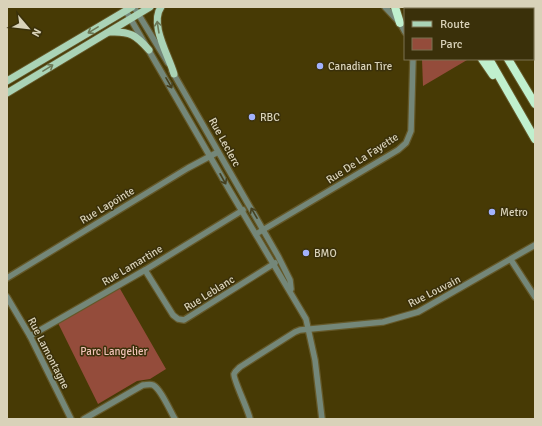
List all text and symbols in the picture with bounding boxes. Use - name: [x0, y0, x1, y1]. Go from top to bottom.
- north arrow: [8, 8, 48, 48]
- legend: [404, 8, 534, 60]
- text: Route: [440, 17, 470, 32]
- one-way arrow: [154, 21, 162, 34]
- text: N: [29, 26, 44, 39]
- one-way arrow: [87, 27, 99, 35]
- text: Parc: [440, 37, 463, 52]
- place label: Canadian Tire: [328, 60, 392, 73]
- marker: Canadian Tire: [315, 61, 325, 71]
- one-way arrow: [42, 64, 54, 72]
- one-way arrow: [165, 78, 173, 89]
- place label: RBC: [260, 111, 280, 124]
- marker: RBC: [247, 112, 257, 122]
- street label: Rue Leclerc: [206, 115, 243, 169]
- street label: Rue De La Fayette: [324, 130, 401, 187]
- one-way arrow: [220, 173, 228, 185]
- street label: Rue Lapointe: [78, 184, 137, 227]
- place label: Metro: [500, 206, 528, 219]
- one-way arrow: [250, 207, 258, 219]
- marker: Metro: [487, 207, 497, 217]
- street label: Rue Lamartine: [100, 242, 165, 289]
- place label: BMO: [314, 247, 337, 260]
- marker: BMO: [301, 248, 311, 258]
- street label: Rue Leblanc: [182, 273, 237, 314]
- street label: Rue Louvain: [406, 273, 463, 310]
- street label: Rue Lamontagne: [25, 315, 72, 391]
- park label: Parc Langelier: [80, 345, 148, 358]

